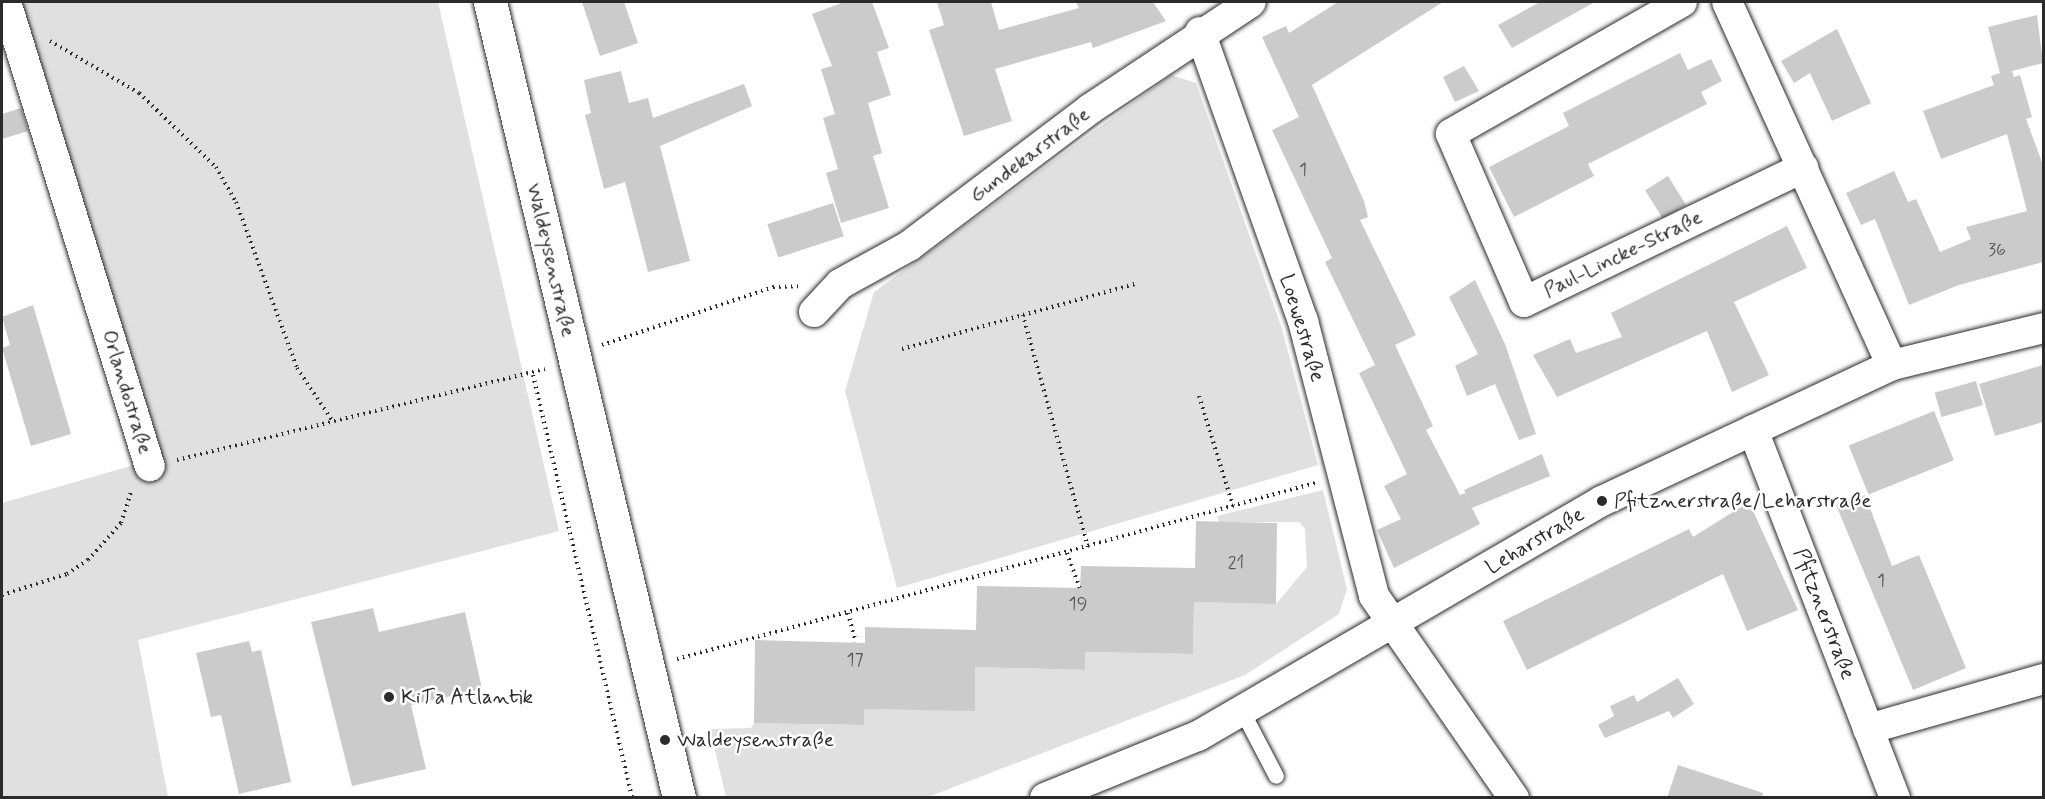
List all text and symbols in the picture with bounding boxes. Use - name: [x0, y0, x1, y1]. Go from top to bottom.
- street label: Gundekarstraße: [965, 102, 1095, 208]
- house number: 1: [1299, 159, 1307, 181]
- street label: Waldeysenstraße: [521, 181, 581, 339]
- street label: Paul-Lincke-Straße: [1539, 205, 1707, 303]
- house number: 36: [1988, 239, 2006, 261]
- street label: Loewestraße: [1274, 271, 1330, 385]
- street label: Orlandostraße: [96, 327, 158, 457]
- place label: Pfitznerstraße/Leharstraße: [1614, 488, 1872, 514]
- marker: Pfitznerstraße/Leharstraße: [1595, 494, 1609, 508]
- street label: Leharstraße: [1481, 502, 1589, 580]
- street label: Pfitznerstraße: [1787, 545, 1861, 683]
- house number: 21: [1228, 552, 1244, 574]
- house number: 1: [1877, 570, 1885, 592]
- house number: 19: [1069, 593, 1087, 615]
- house number: 17: [846, 649, 864, 671]
- place label: KiTa Atlantik: [401, 684, 533, 710]
- marker: KiTa Atlantik: [382, 690, 396, 704]
- place label: Waldeysenstraße: [677, 727, 834, 753]
- marker: Waldeysenstraße: [658, 733, 672, 747]

